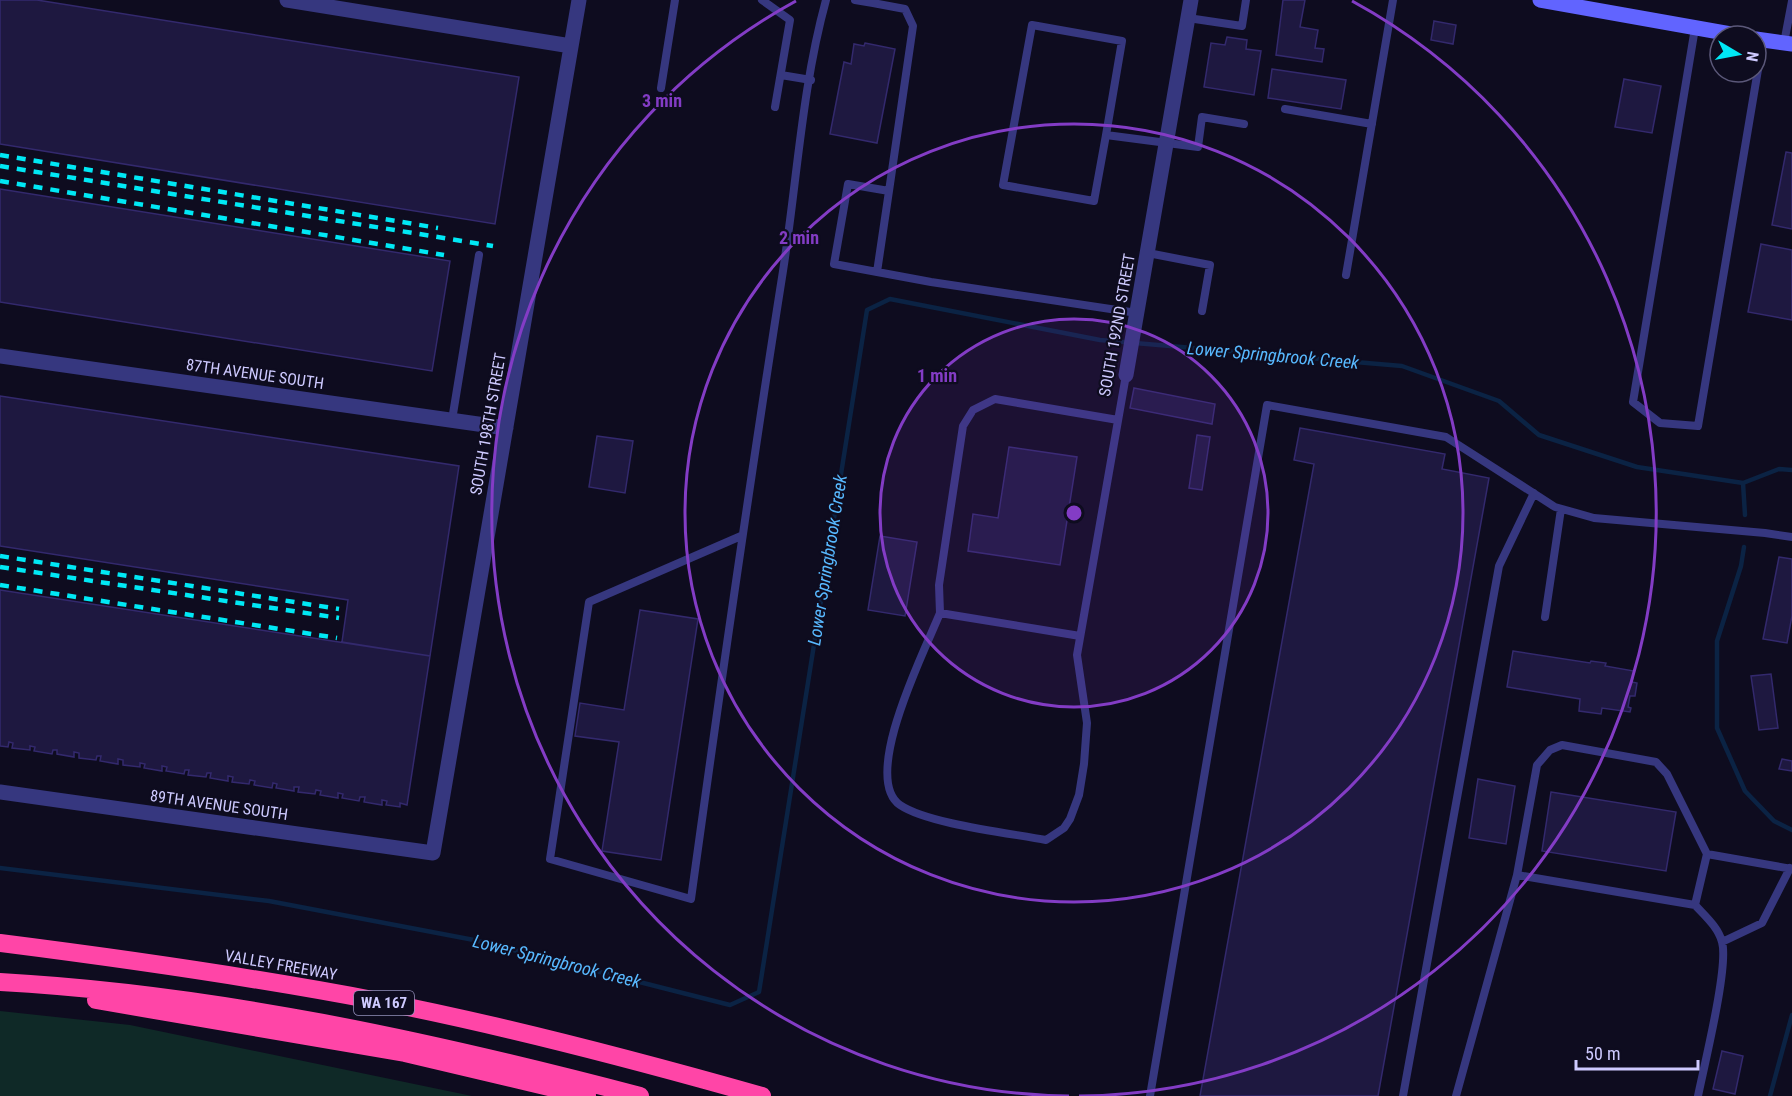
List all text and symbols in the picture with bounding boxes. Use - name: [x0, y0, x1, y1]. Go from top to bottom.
- north arrow: [1708, 24, 1768, 84]
- text: N: [1742, 50, 1762, 63]
- text: 3 min: [642, 90, 682, 111]
- text: 2 min: [779, 227, 819, 248]
- street label: SOUTH 192ND STREET: [1095, 252, 1139, 398]
- water label: Lower Springbrook Creek: [1186, 337, 1361, 373]
- street label: SOUTH 198TH STREET: [466, 351, 510, 497]
- street label: 87TH AVENUE SOUTH: [185, 355, 325, 393]
- text: 1 min: [917, 365, 957, 386]
- water label: Lower Springbrook Creek: [803, 472, 851, 647]
- centre of rings: [1064, 503, 1084, 523]
- street label: 89TH AVENUE SOUTH: [149, 786, 289, 824]
- water label: Lower Springbrook Creek: [471, 930, 644, 992]
- street label: VALLEY FREEWAY: [223, 946, 339, 984]
- road number: WA 167: [354, 991, 414, 1015]
- scale bar: [1576, 1033, 1698, 1071]
- text: 50 m: [1585, 1043, 1620, 1064]

